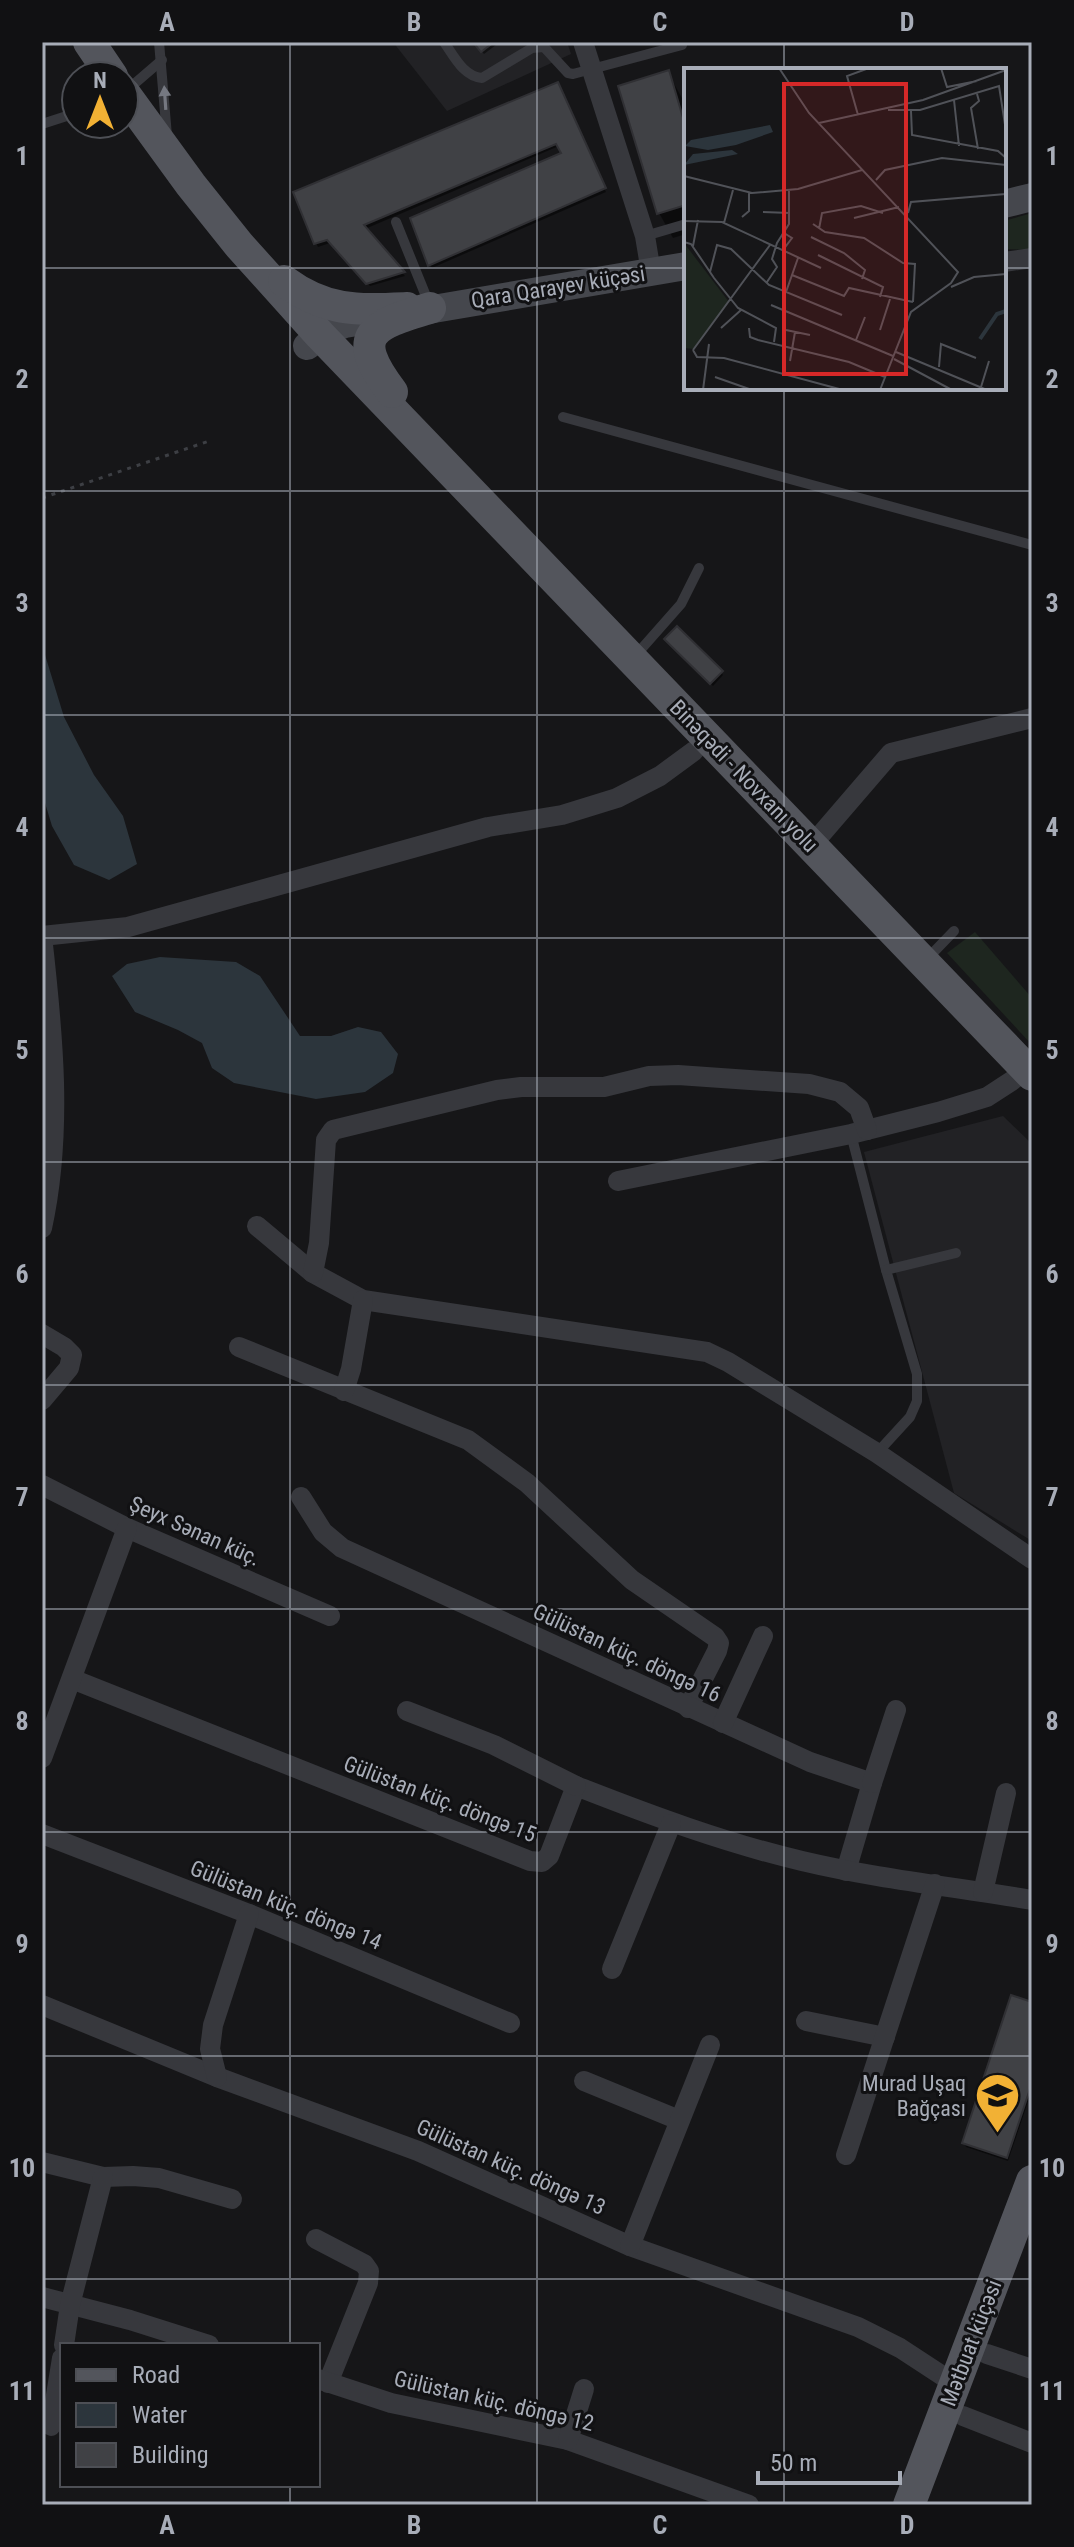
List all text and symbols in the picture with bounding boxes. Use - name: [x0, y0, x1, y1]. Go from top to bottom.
- text: A: [159, 7, 175, 37]
- text: B: [407, 7, 421, 37]
- text: C: [653, 7, 668, 37]
- text: D: [900, 7, 914, 37]
- north arrow: [60, 60, 140, 140]
- text: N: [93, 68, 107, 93]
- inset map: [684, 68, 1006, 390]
- one-way arrow: [158, 85, 171, 110]
- text: 1: [15, 141, 29, 171]
- text: 1: [1045, 141, 1059, 171]
- street label: Qara Qarayev küçəsi: [469, 261, 647, 313]
- text: 2: [15, 364, 29, 394]
- text: 2: [1045, 364, 1059, 394]
- text: 3: [15, 588, 29, 618]
- text: 3: [1045, 588, 1059, 618]
- street label: Binəqədi - Novxanı yolu: [665, 695, 823, 857]
- text: 4: [15, 812, 29, 842]
- text: 4: [1045, 812, 1059, 842]
- text: 5: [15, 1035, 29, 1065]
- text: 5: [1045, 1035, 1059, 1065]
- text: 6: [15, 1259, 29, 1289]
- text: 6: [1045, 1259, 1059, 1289]
- text: 7: [15, 1482, 29, 1512]
- text: 7: [1045, 1482, 1059, 1512]
- street label: Şeyx Sənan küç.: [126, 1491, 264, 1571]
- street label: Gülüstan küç. döngə 16: [529, 1599, 725, 1707]
- text: 8: [15, 1706, 29, 1736]
- text: 8: [1045, 1706, 1059, 1736]
- street label: Gülüstan küç. döngə 15: [340, 1751, 540, 1847]
- street label: Gülüstan küç. döngə 14: [187, 1855, 385, 1955]
- text: 9: [15, 1929, 29, 1959]
- text: 9: [1045, 1929, 1059, 1959]
- place label: Murad Uşaq Bağçası: [862, 2071, 966, 2121]
- school or university icon: Murad Uşaq Bağçası: [973, 2072, 1021, 2135]
- street label: Gülüstan küç. döngə 13: [413, 2114, 609, 2220]
- text: 10: [9, 2153, 35, 2183]
- text: 10: [1039, 2153, 1065, 2183]
- street label: Mətbuat küçəsi: [935, 2276, 1007, 2410]
- legend: [60, 2343, 320, 2487]
- text: Road: [132, 2361, 180, 2389]
- street label: Gülüstan küç. döngə 12: [392, 2366, 596, 2436]
- text: 11: [9, 2376, 35, 2406]
- text: 11: [1039, 2376, 1065, 2406]
- text: Water: [132, 2401, 187, 2429]
- scale bar: [758, 2435, 900, 2485]
- text: Building: [132, 2441, 209, 2469]
- text: 50 m: [770, 2449, 817, 2477]
- text: A: [159, 2510, 175, 2540]
- text: B: [407, 2510, 421, 2540]
- text: C: [653, 2510, 668, 2540]
- text: D: [900, 2510, 914, 2540]

